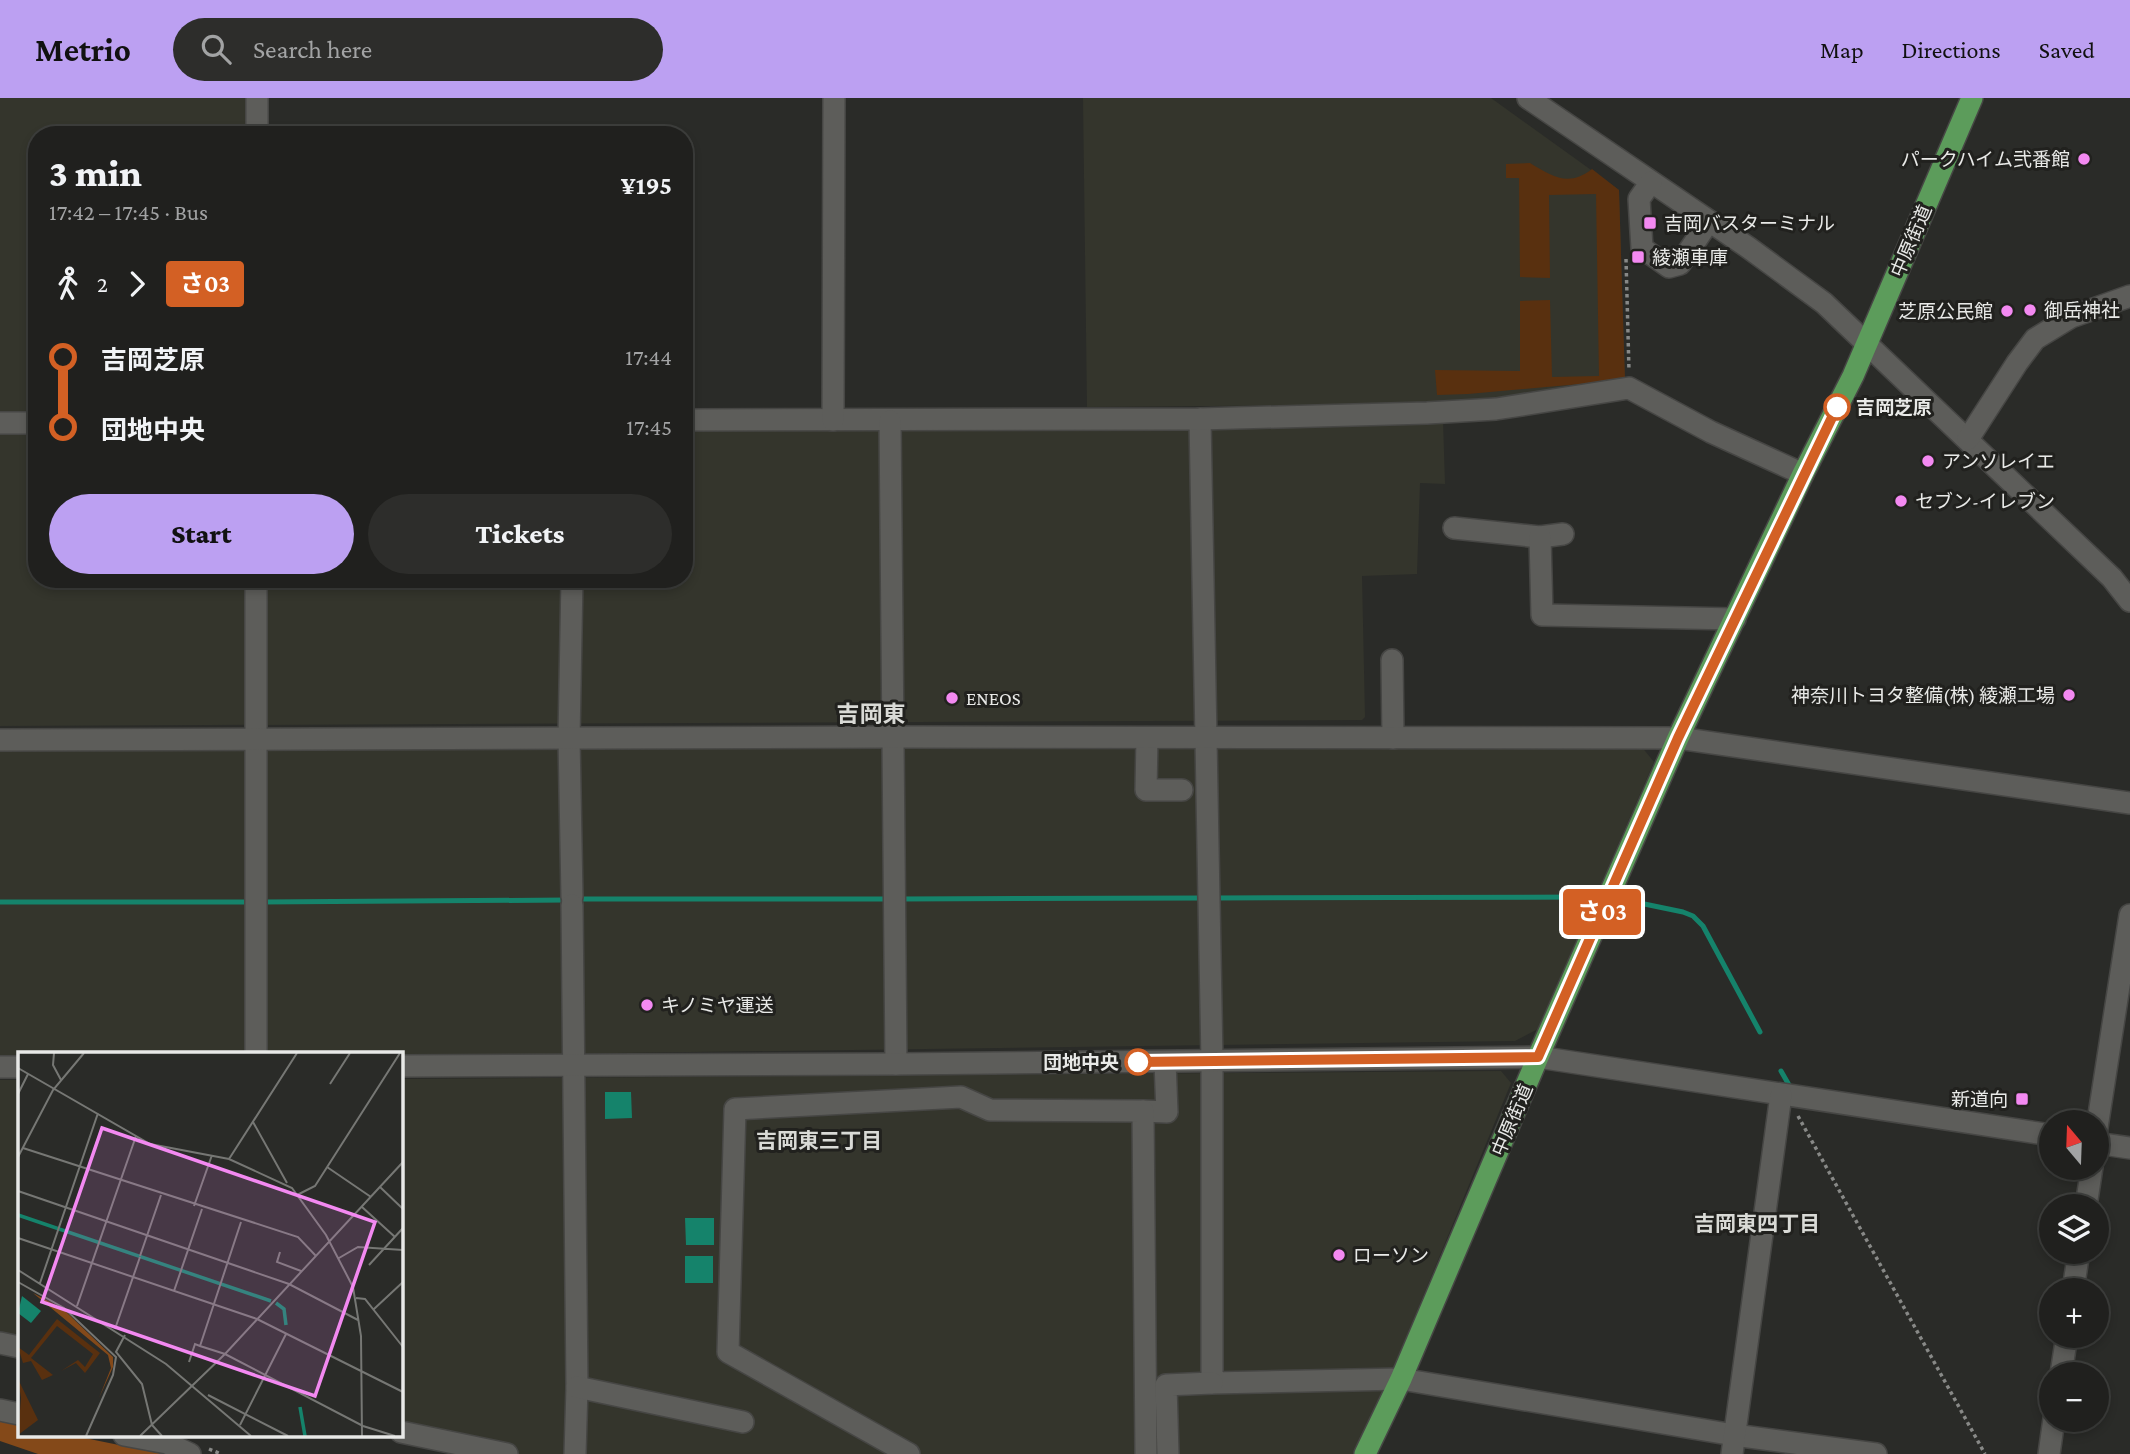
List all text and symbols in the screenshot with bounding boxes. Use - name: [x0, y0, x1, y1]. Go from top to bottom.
- search box: [173, 18, 663, 81]
- icon: search: [197, 30, 235, 68]
- text: Metrio: [35, 31, 131, 68]
- text: Search here: [253, 35, 372, 64]
- text: Map: [1820, 36, 1864, 63]
- text: Directions: [1902, 36, 2001, 63]
- text: Saved: [2039, 36, 2095, 63]
- place label: パークハイム弐番館: [1901, 149, 2070, 170]
- marker: パークハイム弐番館: [2076, 151, 2092, 167]
- text: 3 min: [49, 152, 142, 194]
- text: ¥195: [621, 171, 672, 200]
- text: 17:42 – 17:45 · Bus: [49, 199, 208, 225]
- street label: 中原街道: [1886, 202, 1936, 280]
- place label: 吉岡バスターミナル: [1664, 213, 1835, 234]
- marker: 吉岡バスターミナル: [1642, 215, 1658, 231]
- place label: 綾瀬車庫: [1652, 247, 1728, 268]
- marker: 綾瀬車庫: [1630, 249, 1646, 265]
- icon: walk: [49, 265, 87, 303]
- icon: forward: [118, 265, 156, 303]
- text: さ03: [180, 270, 230, 297]
- text: 2: [97, 271, 108, 297]
- place label: 御岳神社: [2044, 300, 2120, 321]
- place label: 芝原公民館: [1898, 301, 1993, 322]
- marker: 御岳神社: [2022, 302, 2038, 318]
- marker: 芝原公民館: [1999, 303, 2015, 319]
- text: 17:44: [625, 344, 672, 370]
- text: 吉岡芝原: [101, 346, 205, 375]
- marker: 吉岡芝原: [1824, 394, 1850, 420]
- place label: 吉岡芝原: [1856, 397, 1932, 418]
- text: 17:45: [626, 414, 672, 440]
- text: 団地中央: [101, 416, 205, 445]
- place label: アンソレイエ: [1942, 451, 2055, 472]
- marker: アンソレイエ: [1920, 453, 1936, 469]
- place label: セブン-イレブン: [1915, 491, 2055, 512]
- marker: セブン-イレブン: [1893, 493, 1909, 509]
- button: Start: [49, 494, 354, 574]
- button: Tickets: [368, 494, 672, 574]
- place label: 神奈川トヨタ整備(株) 綾瀬工場: [1791, 685, 2055, 707]
- marker: 神奈川トヨタ整備(株) 綾瀬工場: [2061, 687, 2077, 703]
- place label: ENEOS: [966, 688, 1021, 709]
- marker: ENEOS: [944, 690, 960, 706]
- district label: 吉岡東: [837, 701, 906, 727]
- line badge: さ03: [1562, 889, 1642, 935]
- text: さ03: [1577, 898, 1627, 925]
- place label: キノミヤ運送: [661, 995, 774, 1016]
- marker: キノミヤ運送: [639, 997, 655, 1013]
- marker: 団地中央: [1125, 1049, 1151, 1075]
- inset map: [18, 1052, 402, 1436]
- place label: 団地中央: [1043, 1052, 1119, 1073]
- street label: 中原街道: [1487, 1081, 1537, 1159]
- place label: 新道向: [1951, 1089, 2008, 1110]
- marker: 新道向: [2014, 1091, 2030, 1107]
- north arrow: [2039, 1110, 2109, 1180]
- map controls: [2039, 1110, 2109, 1432]
- district label: 吉岡東三丁目: [756, 1129, 882, 1153]
- button: layers: [2039, 1194, 2109, 1264]
- district label: 吉岡東四丁目: [1694, 1212, 1820, 1236]
- place label: ローソン: [1353, 1245, 1429, 1266]
- marker: ローソン: [1331, 1247, 1347, 1263]
- button: +: [2039, 1278, 2109, 1348]
- button: −: [2039, 1362, 2109, 1432]

